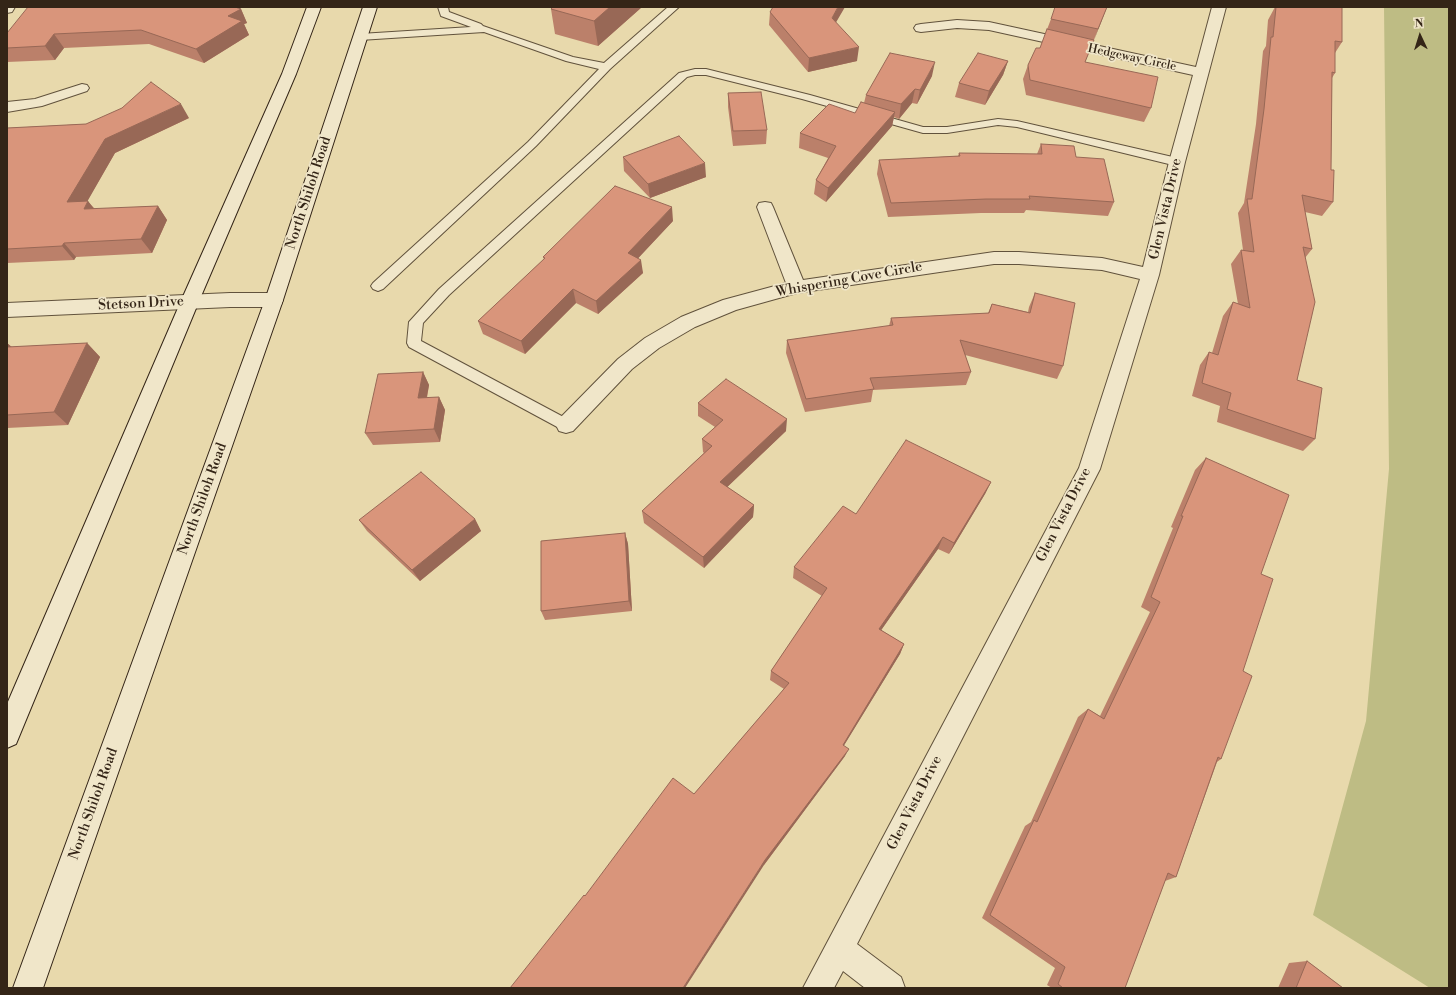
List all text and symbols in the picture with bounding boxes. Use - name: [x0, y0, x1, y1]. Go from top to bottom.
- north arrow: [1400, 16, 1440, 56]
- text: N: [1414, 17, 1424, 31]
- street label: Hedgeway Circle: [1086, 42, 1178, 74]
- street label: North Shiloh Road: [283, 134, 335, 252]
- street label: Glen Vista Drive: [1146, 157, 1186, 261]
- street label: Whispering Cove Circle: [774, 259, 924, 301]
- street label: Stetson Drive: [98, 293, 184, 315]
- street label: North Shiloh Road: [175, 441, 231, 557]
- street label: Glen Vista Drive: [1033, 465, 1095, 565]
- street label: North Shiloh Road: [66, 746, 122, 862]
- street label: Glen Vista Drive: [884, 753, 946, 853]

